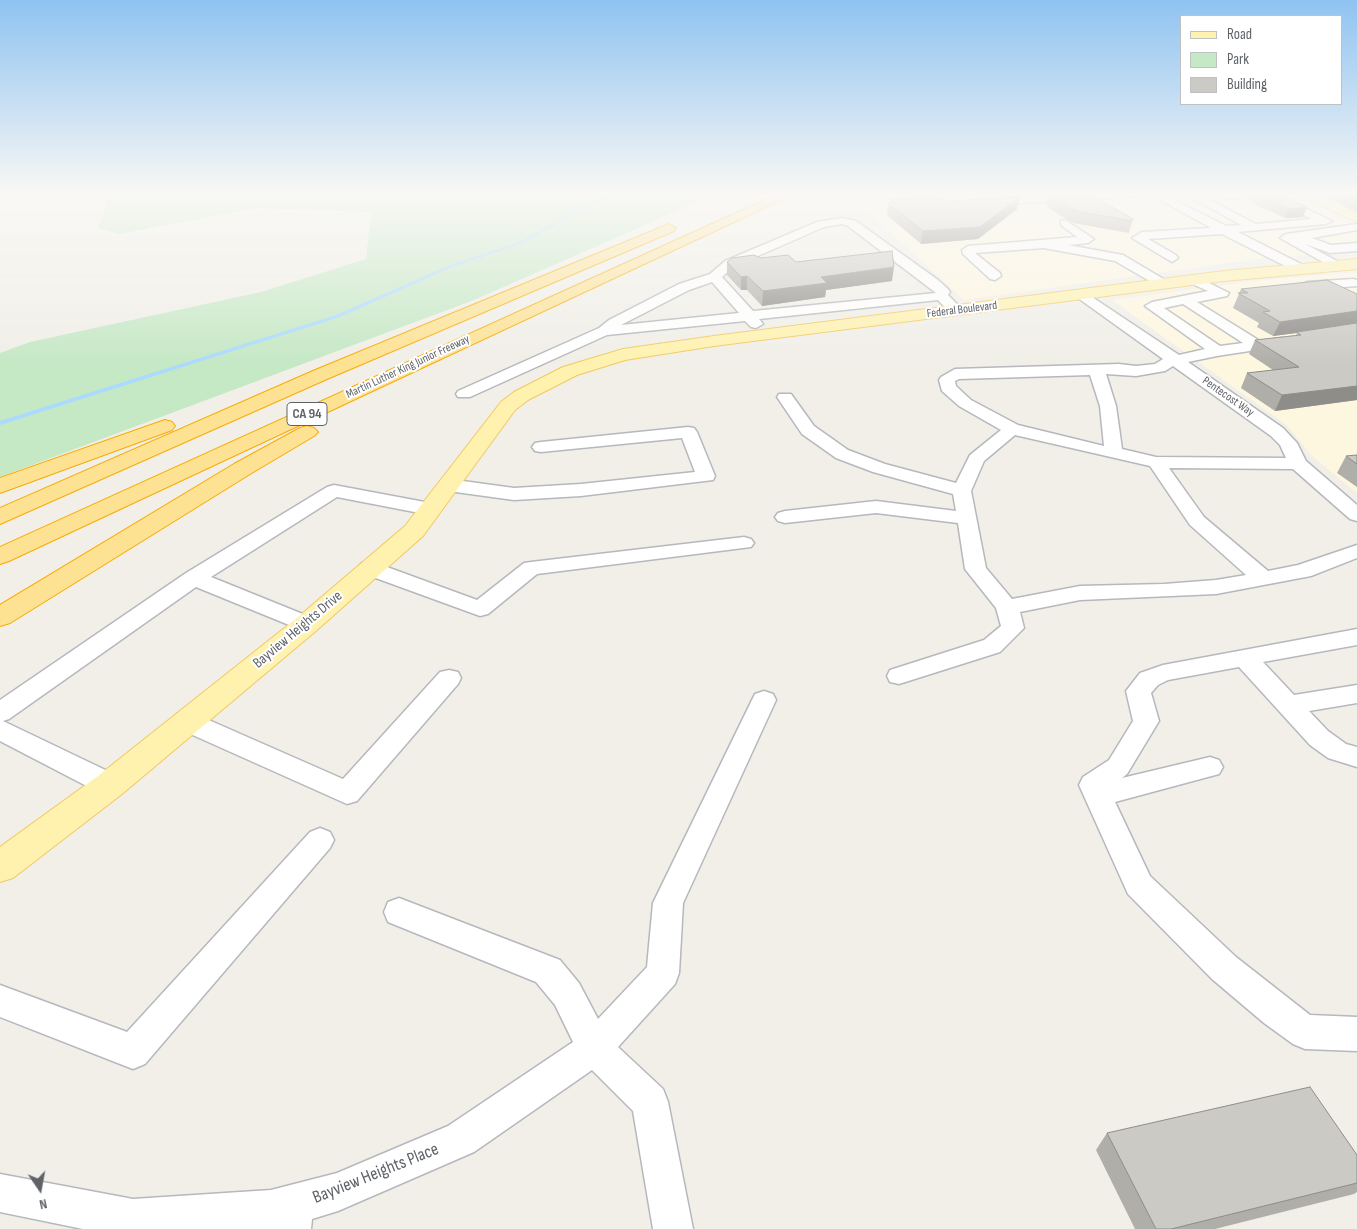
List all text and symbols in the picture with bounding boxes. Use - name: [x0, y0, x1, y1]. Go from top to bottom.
- legend: [1180, 15, 1342, 105]
- text: Road: [1227, 25, 1252, 44]
- text: Park: [1227, 50, 1249, 69]
- text: Building: [1227, 75, 1267, 94]
- street label: Federal Boulevard: [926, 299, 998, 321]
- street label: Martin Luther King Junior Freeway: [344, 332, 472, 402]
- street label: Pentecost Way: [1199, 374, 1257, 420]
- road number: CA 94: [287, 402, 327, 426]
- street label: Bayview Heights Drive: [250, 587, 346, 673]
- street label: Bayview Heights Place: [310, 1139, 442, 1209]
- north arrow: [15, 1164, 65, 1214]
- text: N: [38, 1195, 49, 1213]

